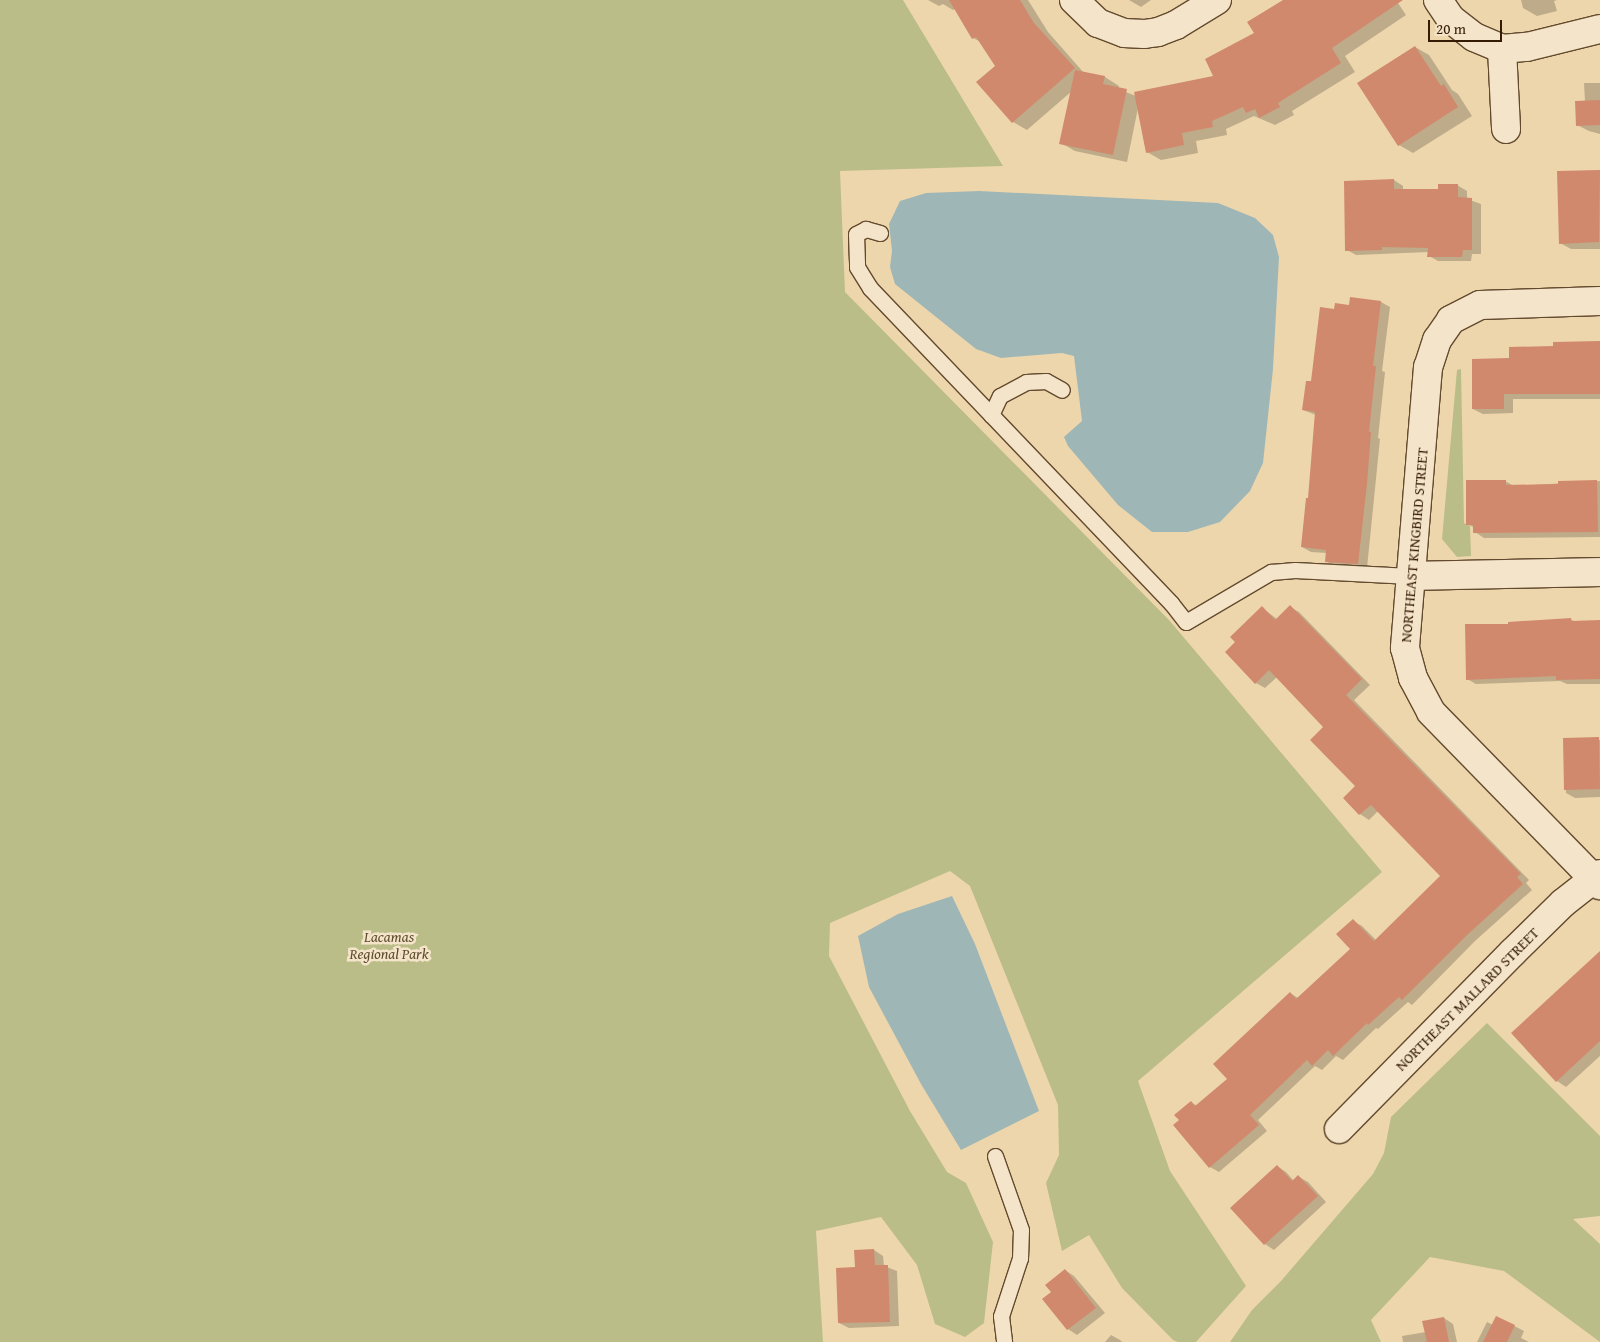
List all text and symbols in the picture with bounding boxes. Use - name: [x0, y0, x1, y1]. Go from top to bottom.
- scale bar: [1430, 10, 1504, 42]
- text: 20 m: [1436, 18, 1466, 39]
- street label: NORTHEAST KINGBIRD STREET: [1397, 447, 1431, 643]
- street label: NORTHEAST MALLARD STREET: [1392, 924, 1542, 1074]
- park label: Lacamas Regional Park: [350, 927, 428, 962]

